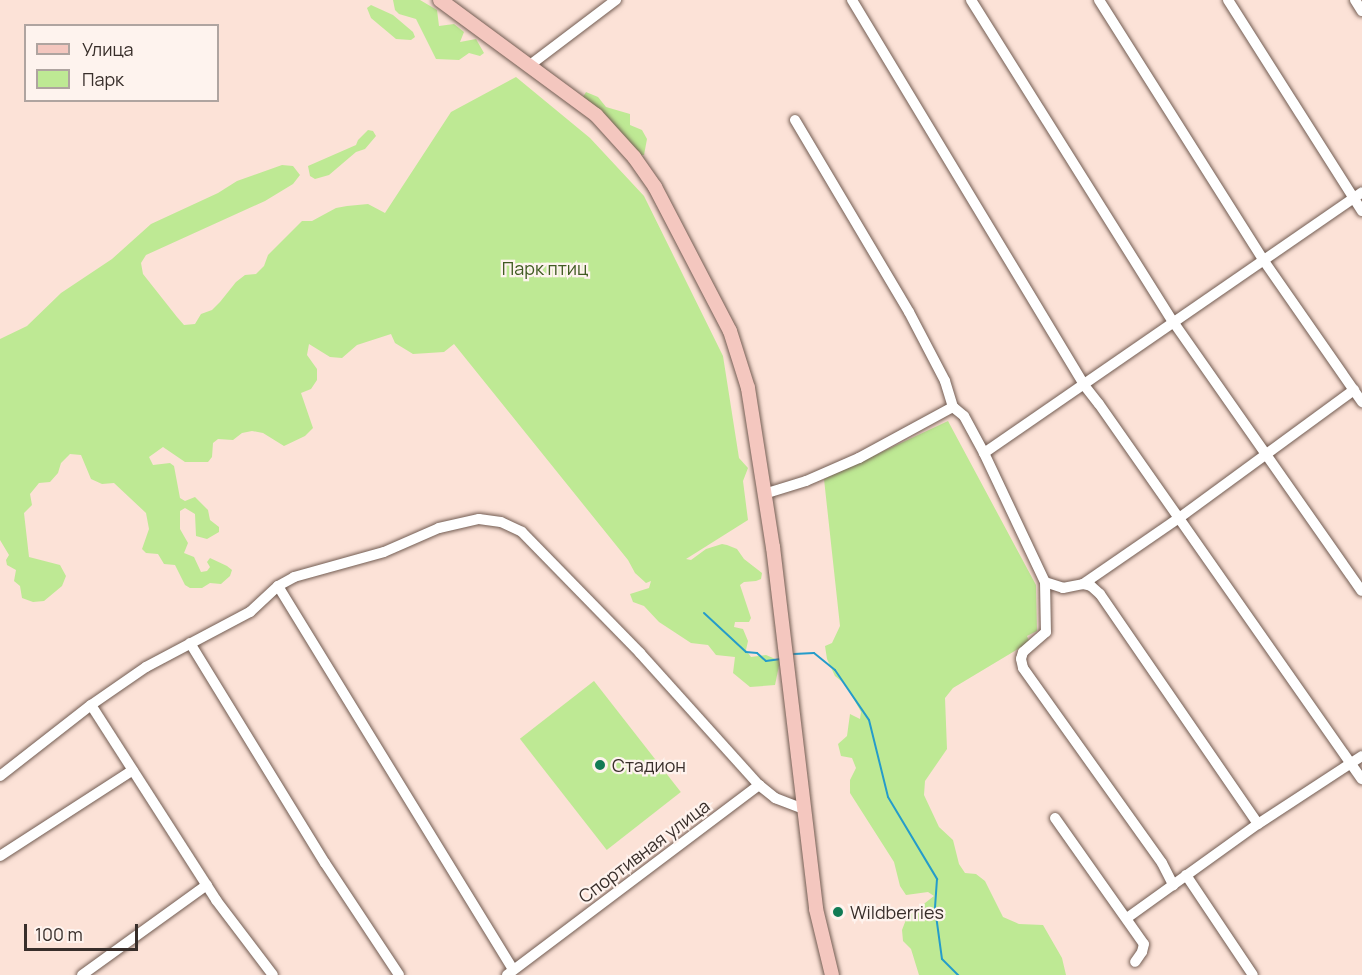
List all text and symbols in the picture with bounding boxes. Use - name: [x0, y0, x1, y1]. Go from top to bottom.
- legend: [24, 24, 219, 102]
- text: Улица: [82, 37, 134, 61]
- text: Парк: [82, 67, 124, 91]
- park label: Парк птиц: [502, 257, 588, 279]
- place label: Стадион: [612, 754, 686, 776]
- marker: Стадион: [593, 758, 607, 772]
- street label: Спортивная улица: [574, 795, 714, 907]
- place label: Wildberries: [850, 901, 944, 923]
- marker: Wildberries: [831, 905, 845, 919]
- scale bar: [27, 912, 141, 950]
- text: 100 m: [35, 922, 83, 946]

